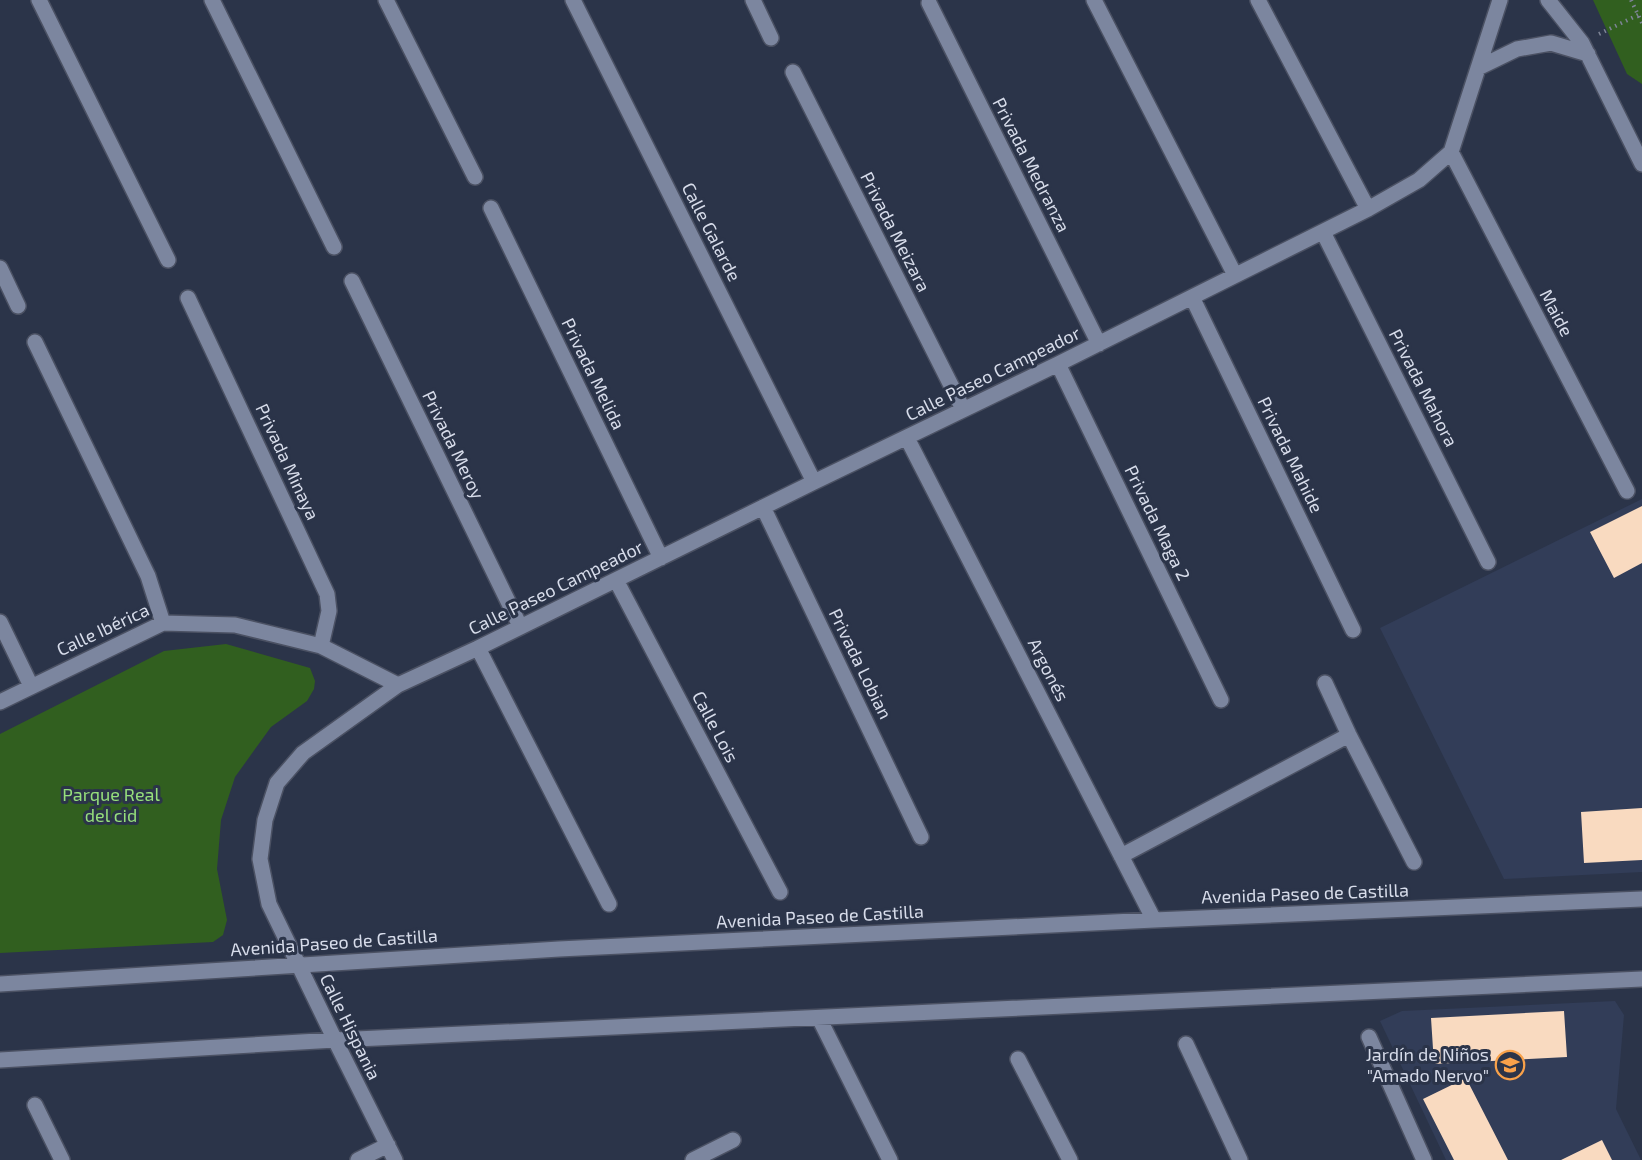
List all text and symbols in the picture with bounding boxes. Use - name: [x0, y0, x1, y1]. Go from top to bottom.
- street label: Privada Medranza: [988, 94, 1075, 236]
- street label: Privada Meizara: [856, 168, 936, 295]
- street label: Calle Galarde: [678, 178, 746, 285]
- street label: Maide: [1535, 285, 1578, 340]
- street label: Privada Melida: [557, 314, 630, 433]
- street label: Calle Paseo Campeador: [902, 321, 1084, 425]
- street label: Privada Mahora: [1385, 325, 1463, 450]
- street label: Privada Meroy: [418, 387, 490, 503]
- street label: Privada Mahide: [1253, 393, 1328, 516]
- street label: Privada Minaya: [251, 400, 324, 523]
- street label: Privada Maga 2: [1121, 461, 1195, 584]
- street label: Calle Paseo Campeador: [465, 535, 647, 639]
- street label: Calle Ibérica: [53, 598, 152, 660]
- street label: Privada Lobian: [825, 605, 897, 722]
- street label: Argonés: [1024, 634, 1074, 705]
- street label: Calle Lois: [688, 687, 744, 766]
- park label: Parque Real del cid: [62, 783, 160, 826]
- street label: Avenida Paseo de Castilla: [1201, 878, 1409, 908]
- street label: Avenida Paseo de Castilla: [716, 900, 924, 932]
- street label: Avenida Paseo de Castilla: [230, 924, 438, 960]
- street label: Calle Hispania: [316, 970, 386, 1083]
- place label: Jardín de Niños "Amado Nervo": [1366, 1043, 1489, 1086]
- school or university icon: Jardín de Niños "Amado Nervo": [1494, 1049, 1526, 1081]

